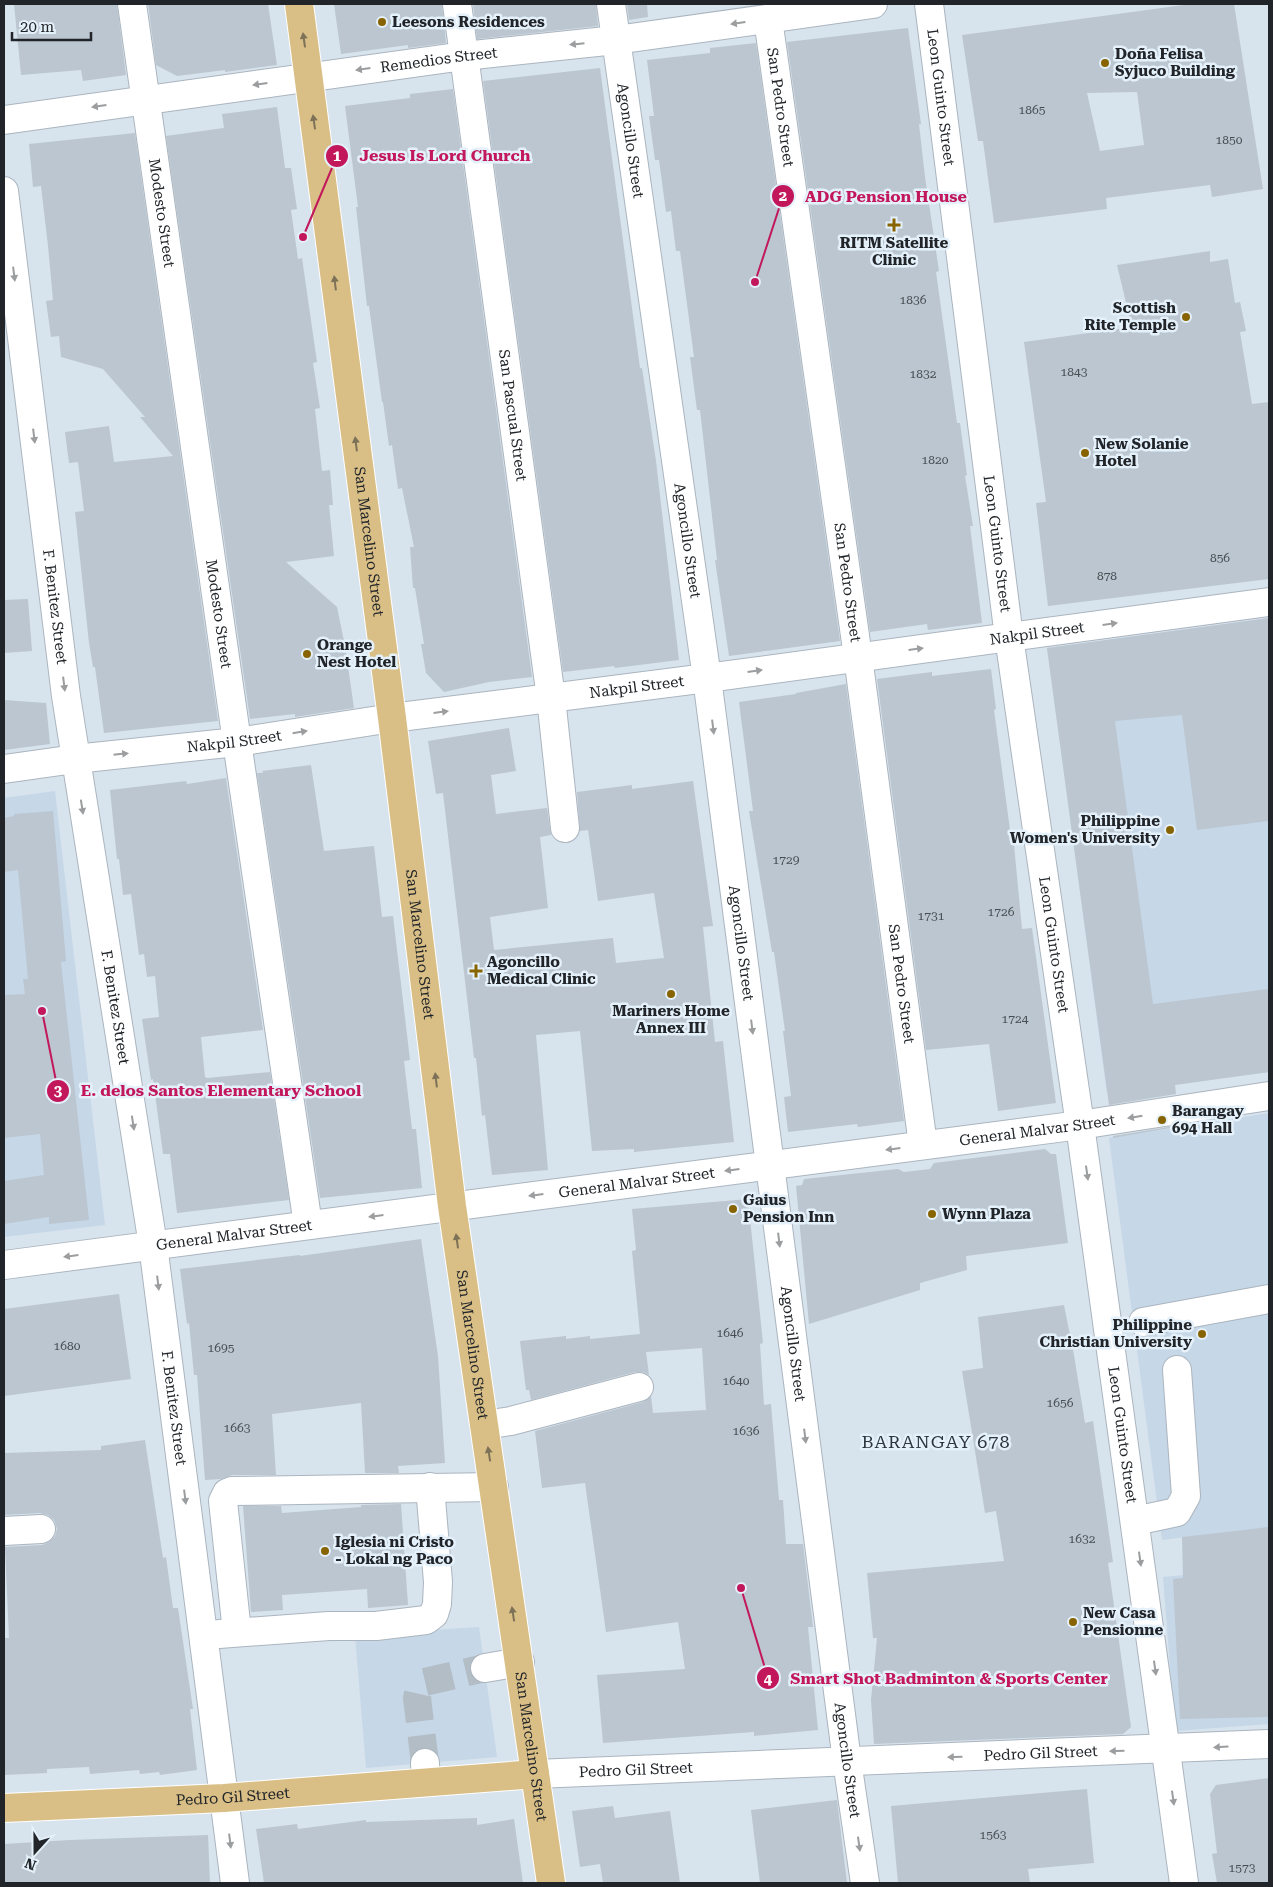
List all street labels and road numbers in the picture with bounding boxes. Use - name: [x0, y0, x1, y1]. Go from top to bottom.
- street label: Leon Guinto Street: [923, 28, 958, 167]
- street label: Remedios Street: [379, 43, 499, 77]
- street label: San Pedro Street: [763, 46, 798, 168]
- street label: Agoncillo Street: [613, 82, 648, 200]
- street label: Modesto Street: [145, 157, 178, 269]
- street label: San Pascual Street: [495, 348, 531, 483]
- street label: San Marcelino Street: [350, 465, 388, 618]
- street label: Leon Guinto Street: [980, 474, 1015, 614]
- street label: Agoncillo Street: [670, 482, 705, 600]
- street label: San Pedro Street: [830, 522, 865, 644]
- street label: F. Benitez Street: [39, 548, 71, 666]
- street label: Modesto Street: [202, 558, 235, 670]
- street label: Nakpil Street: [989, 618, 1086, 649]
- street label: Nakpil Street: [588, 672, 685, 702]
- street label: Nakpil Street: [186, 726, 283, 756]
- street label: San Marcelino Street: [402, 868, 438, 1021]
- street label: Leon Guinto Street: [1035, 875, 1073, 1015]
- street label: Agoncillo Street: [725, 884, 758, 1002]
- street label: San Pedro Street: [885, 923, 918, 1045]
- street label: F. Benitez Street: [97, 949, 133, 1066]
- street label: General Malvar Street: [958, 1111, 1117, 1150]
- street label: General Malvar Street: [558, 1164, 716, 1202]
- street label: General Malvar Street: [155, 1216, 314, 1254]
- street label: San Marcelino Street: [452, 1269, 492, 1421]
- street label: Agoncillo Street: [777, 1285, 809, 1403]
- street label: F. Benitez Street: [158, 1349, 190, 1467]
- street label: Leon Guinto Street: [1104, 1365, 1141, 1505]
- street label: San Marcelino Street: [511, 1671, 551, 1823]
- street label: Agoncillo Street: [831, 1701, 864, 1819]
- street label: Pedro Gil Street: [983, 1742, 1098, 1765]
- street label: Pedro Gil Street: [578, 1759, 694, 1781]
- street label: Pedro Gil Street: [175, 1784, 291, 1809]

